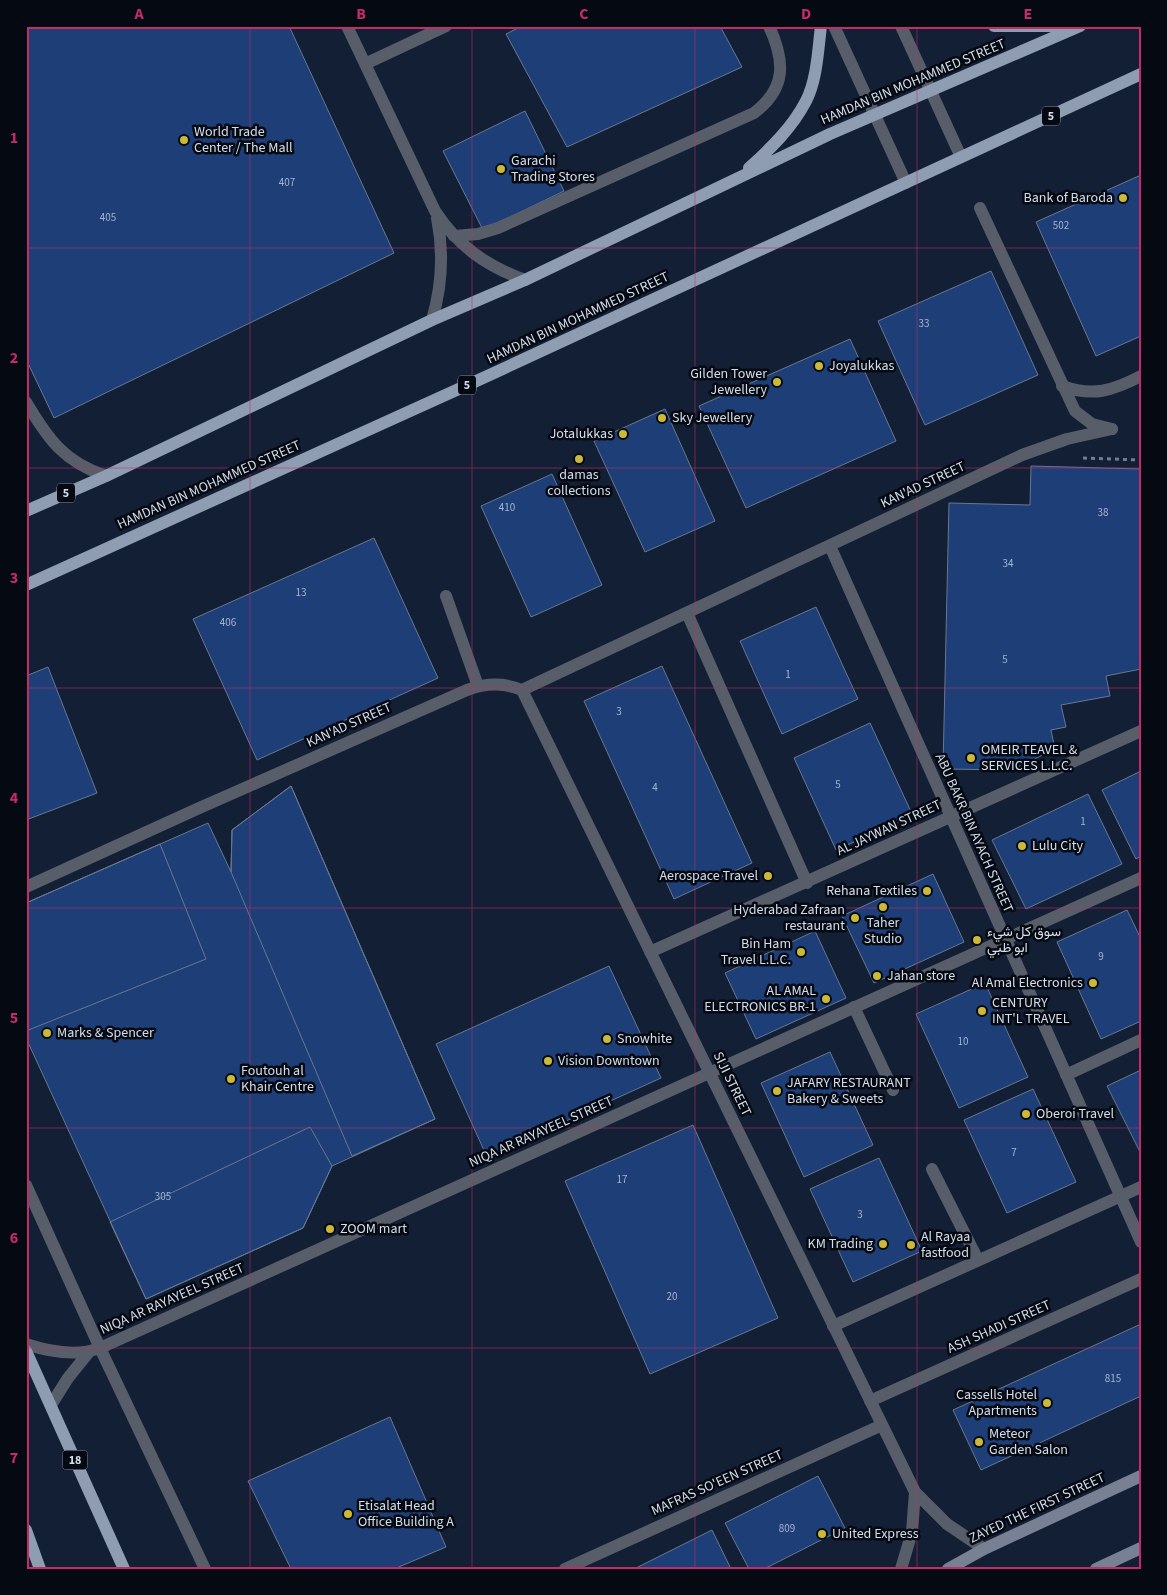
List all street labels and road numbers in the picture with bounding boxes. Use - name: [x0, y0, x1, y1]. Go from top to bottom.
- street label: HAMDAN BIN MOHAMMED STREET: [818, 34, 1009, 130]
- road number: 5: [1042, 106, 1060, 125]
- street label: HAMDAN BIN MOHAMMED STREET: [484, 267, 673, 369]
- road number: 5: [458, 376, 476, 394]
- street label: HAMDAN BIN MOHAMMED STREET: [114, 435, 304, 535]
- street label: KAN'AD STREET: [877, 456, 969, 513]
- road number: 5: [57, 483, 75, 502]
- street label: KAN'AD STREET: [303, 697, 395, 753]
- street label: ABU BAKR BIN AYACH STREET: [930, 750, 1018, 916]
- street label: AL JAYWAN STREET: [833, 795, 945, 861]
- street label: SIJI STREET: [708, 1048, 756, 1120]
- street label: NIQA AR RAYAYEEL STREET: [466, 1091, 617, 1173]
- street label: NIQA AR RAYAYEEL STREET: [97, 1258, 248, 1340]
- street label: ASH SHADI STREET: [944, 1295, 1054, 1359]
- street label: MAFRAS SO'EEN STREET: [648, 1445, 787, 1521]
- road number: 18: [62, 1450, 88, 1470]
- street label: ZAYED THE FIRST STREET: [966, 1467, 1109, 1548]

